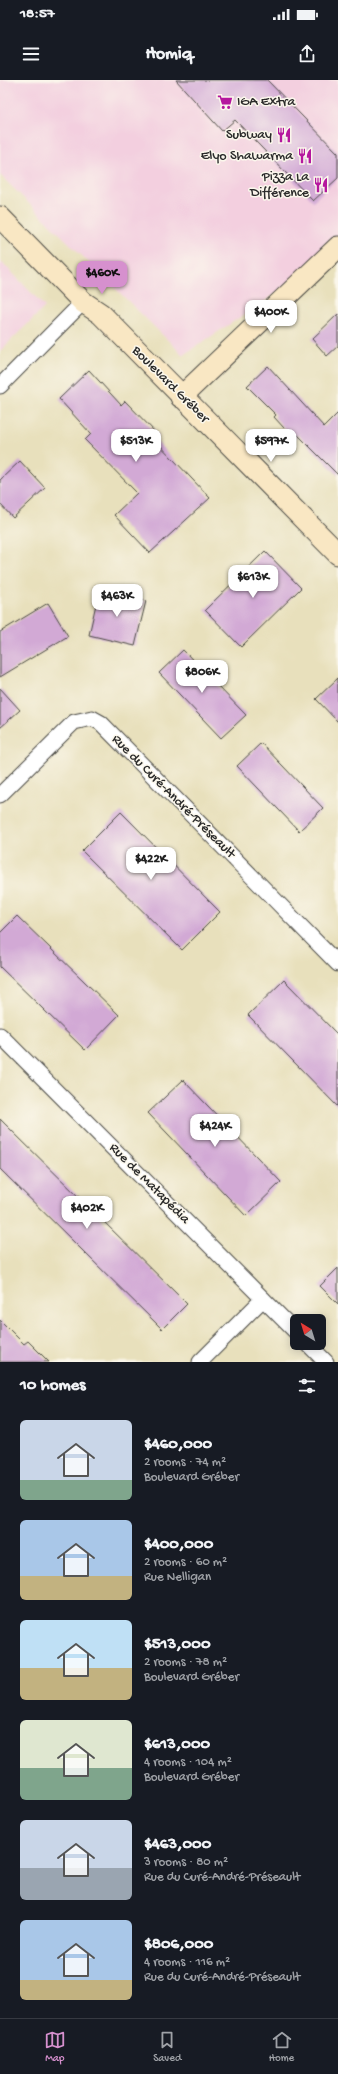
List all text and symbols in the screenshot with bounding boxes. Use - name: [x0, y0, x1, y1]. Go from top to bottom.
- text: 18:57: [20, 5, 55, 23]
- icon: menu: [20, 43, 42, 65]
- icon: share: [296, 43, 318, 65]
- text: Homiq: [145, 44, 193, 65]
- supermarket icon: IGA Extra: [216, 93, 234, 111]
- place label: IGA Extra: [237, 94, 297, 111]
- restaurant icon: Subway: [275, 126, 293, 144]
- place label: Subway: [226, 127, 272, 144]
- restaurant icon: Elyo Shawarma: [296, 147, 314, 165]
- place label: Elyo Shawarma: [201, 148, 294, 165]
- place label: Pizza La Différence: [249, 169, 310, 202]
- restaurant icon: Pizza La Différence: [312, 176, 330, 194]
- pin: $460K: [74, 261, 130, 295]
- text: $460K: [85, 266, 119, 281]
- pin: $400K: [243, 300, 299, 334]
- text: $400K: [254, 305, 288, 320]
- street label: Boulevard Gréber: [127, 342, 213, 428]
- pin: $513K: [108, 429, 164, 463]
- pin: $597K: [243, 429, 299, 463]
- text: $513K: [120, 434, 152, 449]
- text: $597K: [254, 434, 288, 449]
- pin: $613K: [225, 565, 281, 599]
- text: $613K: [237, 570, 269, 585]
- pin: $463K: [89, 584, 145, 618]
- text: $463K: [101, 589, 133, 604]
- pin: $806K: [174, 660, 230, 694]
- text: $806K: [185, 665, 219, 680]
- street label: Rue du Curé-André-Préseault: [107, 731, 239, 863]
- pin: $422K: [123, 847, 179, 881]
- text: $422K: [135, 852, 167, 867]
- pin: $424K: [187, 1114, 243, 1148]
- text: $424K: [199, 1119, 231, 1134]
- street label: Rue de Matapédia: [105, 1140, 194, 1229]
- pin: $402K: [59, 1196, 115, 1230]
- text: $402K: [71, 1201, 103, 1216]
- north arrow: [290, 1314, 326, 1350]
- map controls: [290, 1314, 326, 1350]
- icon: filters: [296, 1375, 318, 1397]
- text: 10 homes: [20, 1376, 86, 1396]
- text: $460,000: [144, 1435, 212, 1455]
- icon: home: [52, 1436, 100, 1484]
- text: 2 rooms · 74 m²: [144, 1455, 226, 1470]
- text: Boulevard Gréber: [144, 1470, 239, 1485]
- text: $400,000: [144, 1535, 213, 1555]
- icon: home: [52, 1536, 100, 1584]
- text: 2 rooms · 60 m²: [144, 1555, 227, 1570]
- text: Rue Nelligan: [144, 1570, 211, 1585]
- text: $513,000: [144, 1635, 211, 1655]
- icon: home: [52, 1636, 100, 1684]
- text: 2 rooms · 78 m²: [144, 1655, 227, 1670]
- text: Boulevard Gréber: [144, 1670, 239, 1685]
- text: $613,000: [144, 1735, 210, 1755]
- icon: home: [52, 1736, 100, 1784]
- text: 4 rooms · 104 m²: [144, 1755, 232, 1770]
- text: Boulevard Gréber: [144, 1770, 239, 1785]
- text: $463,000: [144, 1835, 211, 1855]
- icon: home: [52, 1836, 100, 1884]
- text: 3 rooms · 80 m²: [144, 1855, 228, 1870]
- text: Rue du Curé-André-Préseault: [144, 1870, 300, 1885]
- text: $806,000: [144, 1935, 214, 1955]
- icon: home: [52, 1936, 100, 1984]
- text: 4 rooms · 116 m²: [144, 1955, 230, 1970]
- text: Rue du Curé-André-Préseault: [144, 1970, 300, 1985]
- tab: Map: [44, 2029, 66, 2065]
- tab: Saved: [153, 2029, 181, 2065]
- tab: Home: [269, 2029, 294, 2065]

